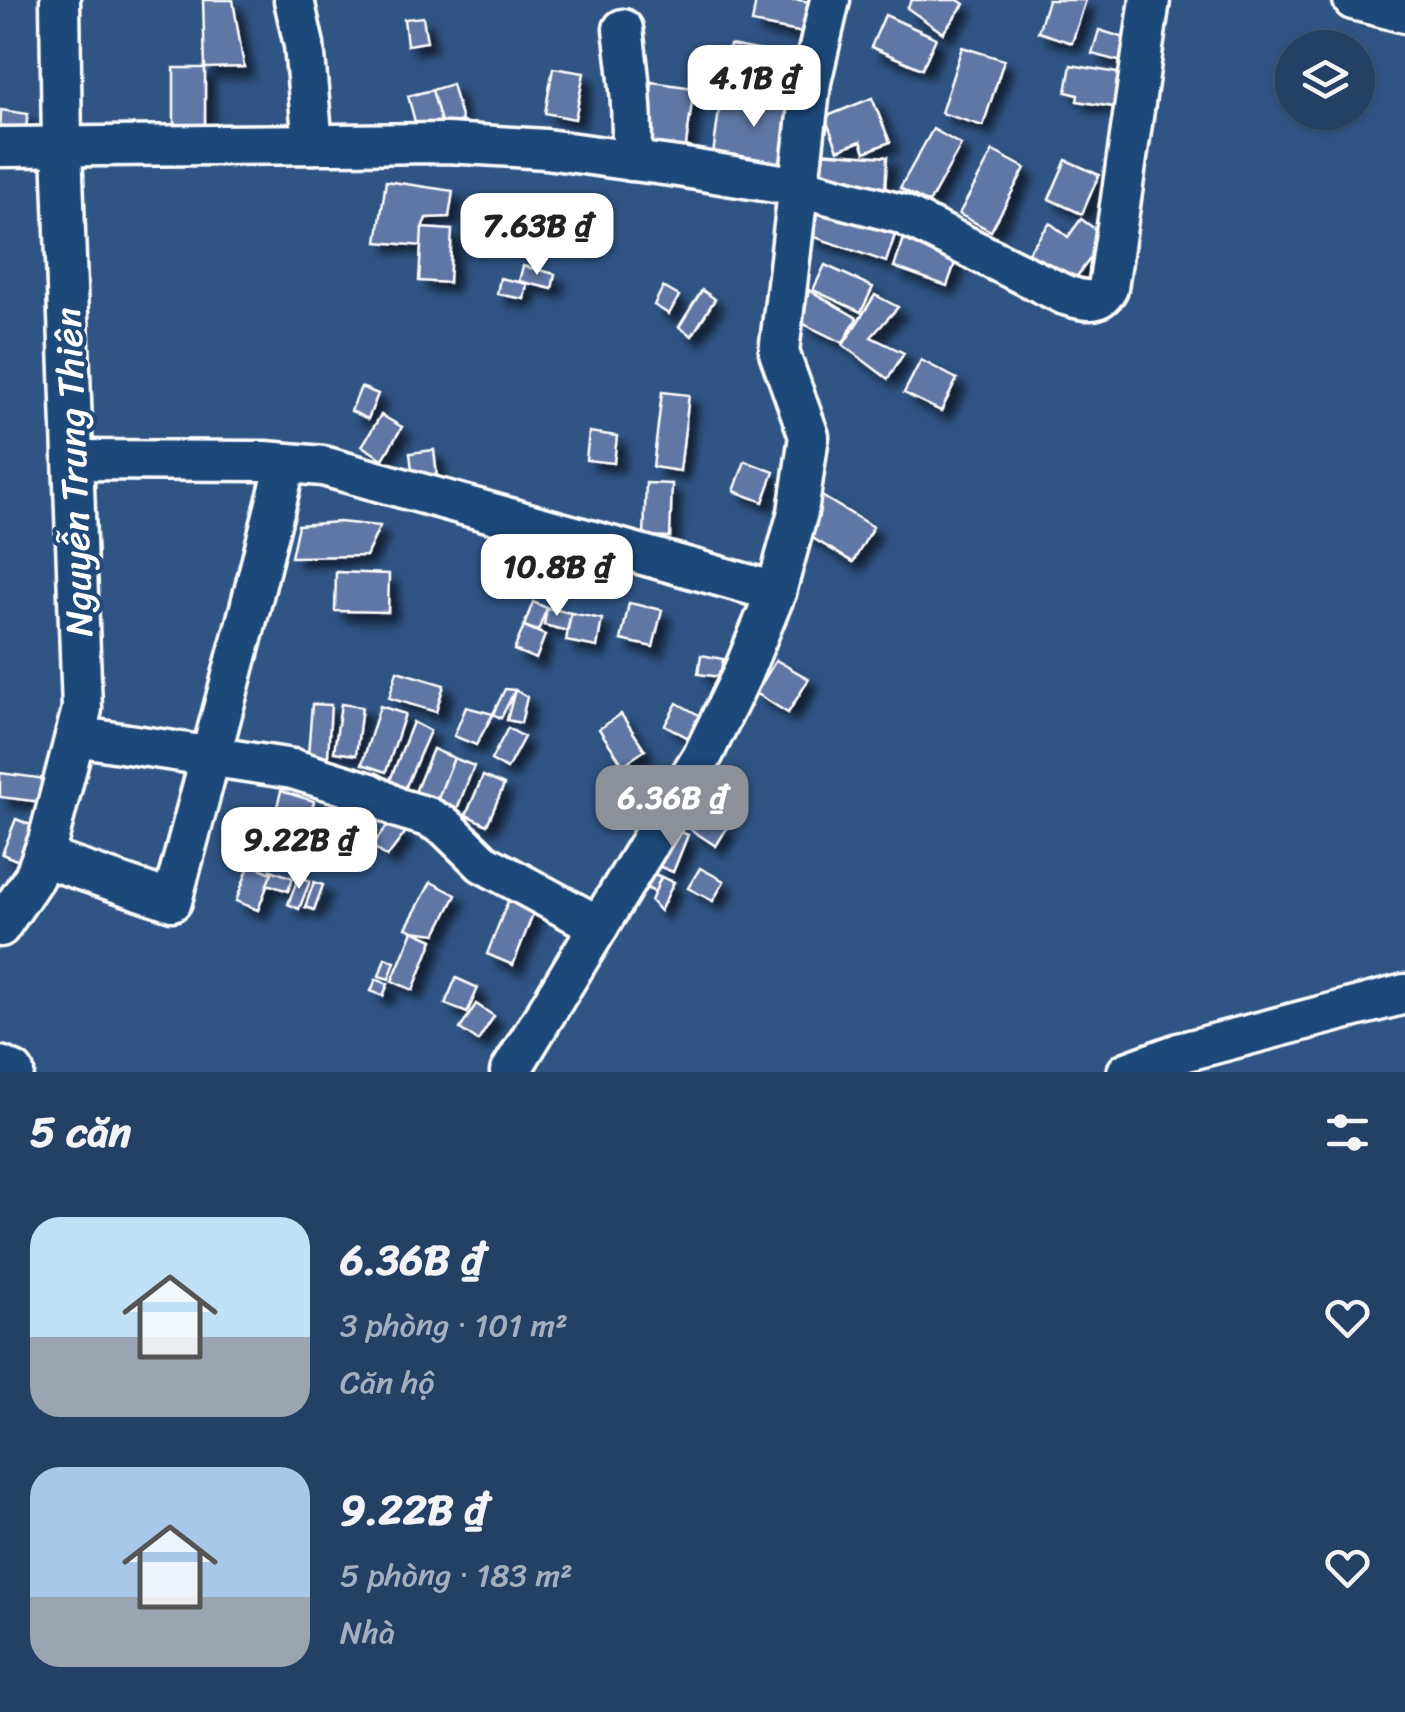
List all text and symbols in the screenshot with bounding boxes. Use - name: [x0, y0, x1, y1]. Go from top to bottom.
- map controls: [1275, 30, 1375, 130]
- button: layers: [1275, 30, 1375, 130]
- pin: 4.1B ₫: [673, 45, 835, 130]
- text: 4.1B ₫: [710, 49, 798, 106]
- pin: 7.63B ₫: [445, 193, 629, 278]
- text: 7.63B ₫: [482, 197, 592, 254]
- street label: Nguyễn Trung Thiên: [35, 306, 113, 638]
- pin: 10.8B ₫: [465, 534, 649, 619]
- text: 10.8B ₫: [503, 538, 611, 595]
- pin: 6.36B ₫: [580, 765, 764, 850]
- text: 6.36B ₫: [618, 769, 726, 826]
- pin: 9.22B ₫: [207, 807, 391, 892]
- text: 9.22B ₫: [243, 811, 355, 868]
- text: 5 căn: [30, 1095, 131, 1169]
- icon: filters: [1320, 1105, 1375, 1160]
- text: 6.36B ₫: [340, 1223, 483, 1297]
- icon: home: [110, 1257, 230, 1377]
- icon: heart: [1320, 1290, 1375, 1345]
- text: 3 phòng · 101 m²: [340, 1297, 568, 1354]
- text: Căn hộ: [340, 1354, 435, 1411]
- text: 9.22B ₫: [340, 1473, 487, 1547]
- icon: home: [110, 1507, 230, 1627]
- icon: heart: [1320, 1540, 1375, 1595]
- text: 5 phòng · 183 m²: [340, 1547, 573, 1604]
- text: Nhà: [340, 1604, 395, 1661]

